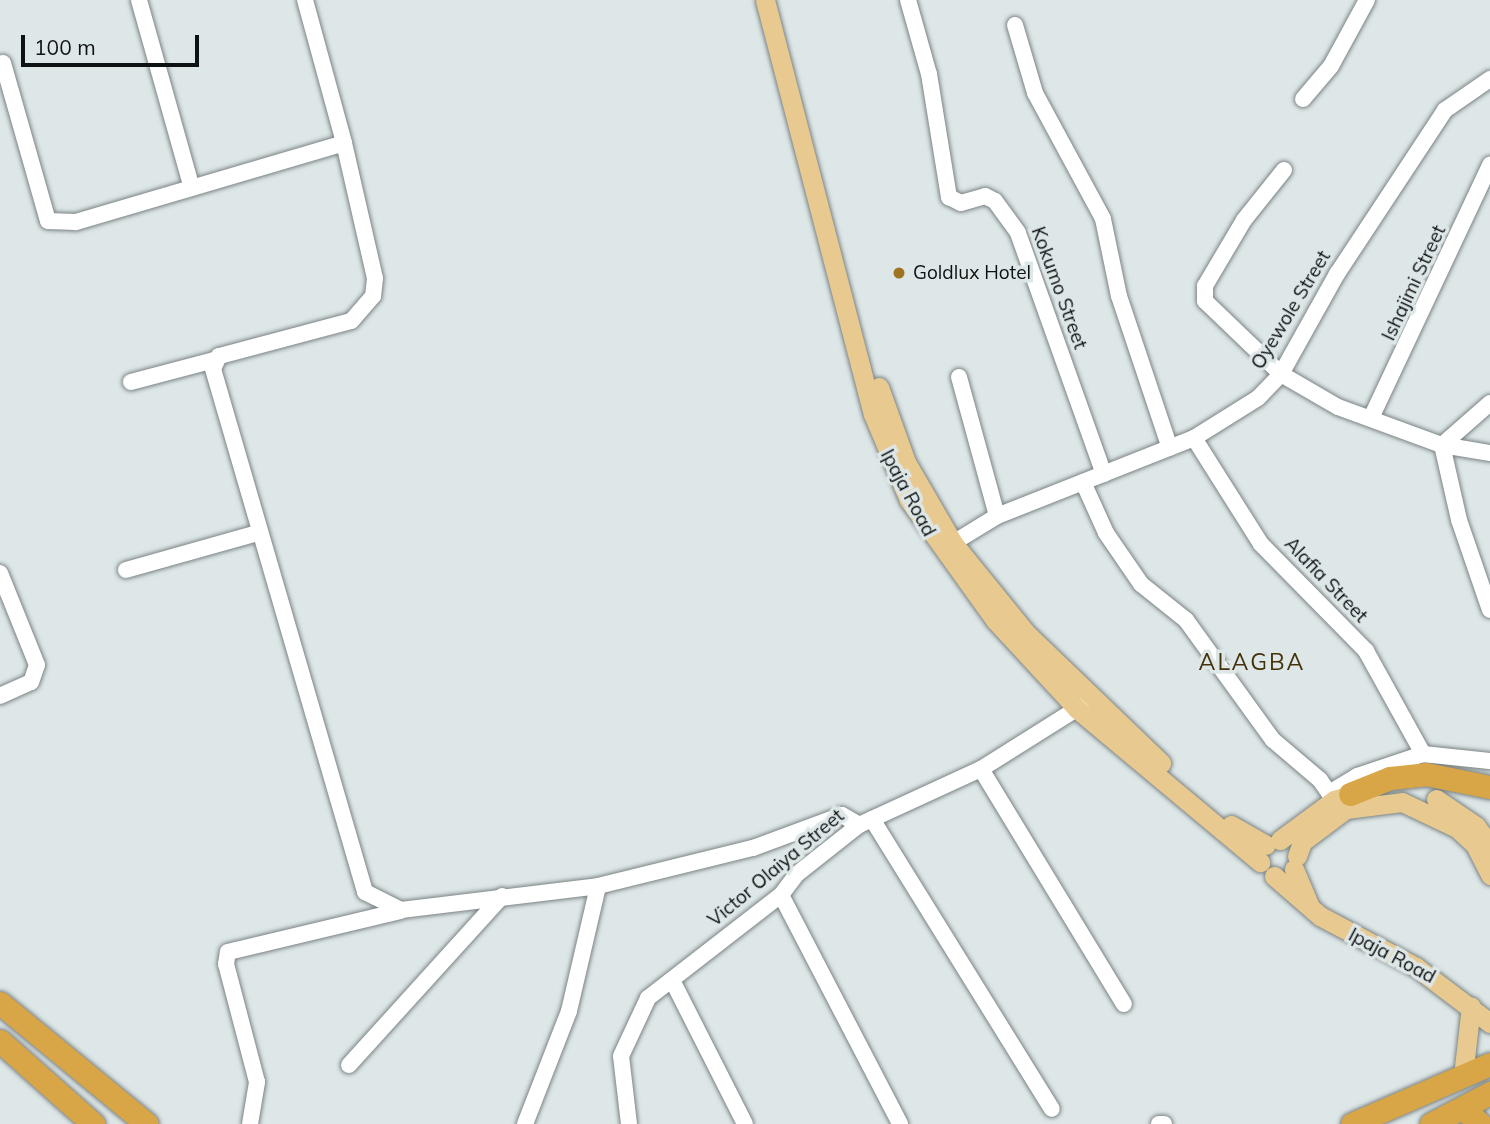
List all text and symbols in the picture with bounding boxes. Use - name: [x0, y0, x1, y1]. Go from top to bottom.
- scale bar: [24, 21, 203, 65]
- text: 100 m: [34, 34, 96, 60]
- street label: Ishajimi Street: [1377, 222, 1451, 344]
- street label: Kokumo Street: [1026, 224, 1092, 352]
- street label: Oyewole Street: [1247, 247, 1335, 373]
- place label: Goldlux Hotel: [913, 262, 1031, 284]
- marker: Goldlux Hotel: [891, 265, 907, 281]
- street label: Ipaja Road: [876, 446, 940, 540]
- street label: Alafia Street: [1280, 533, 1372, 627]
- district label: ALAGBA: [1199, 648, 1305, 676]
- street label: Victor Olaiya Street: [703, 805, 849, 931]
- street label: Ipaja Road: [1345, 924, 1439, 988]

